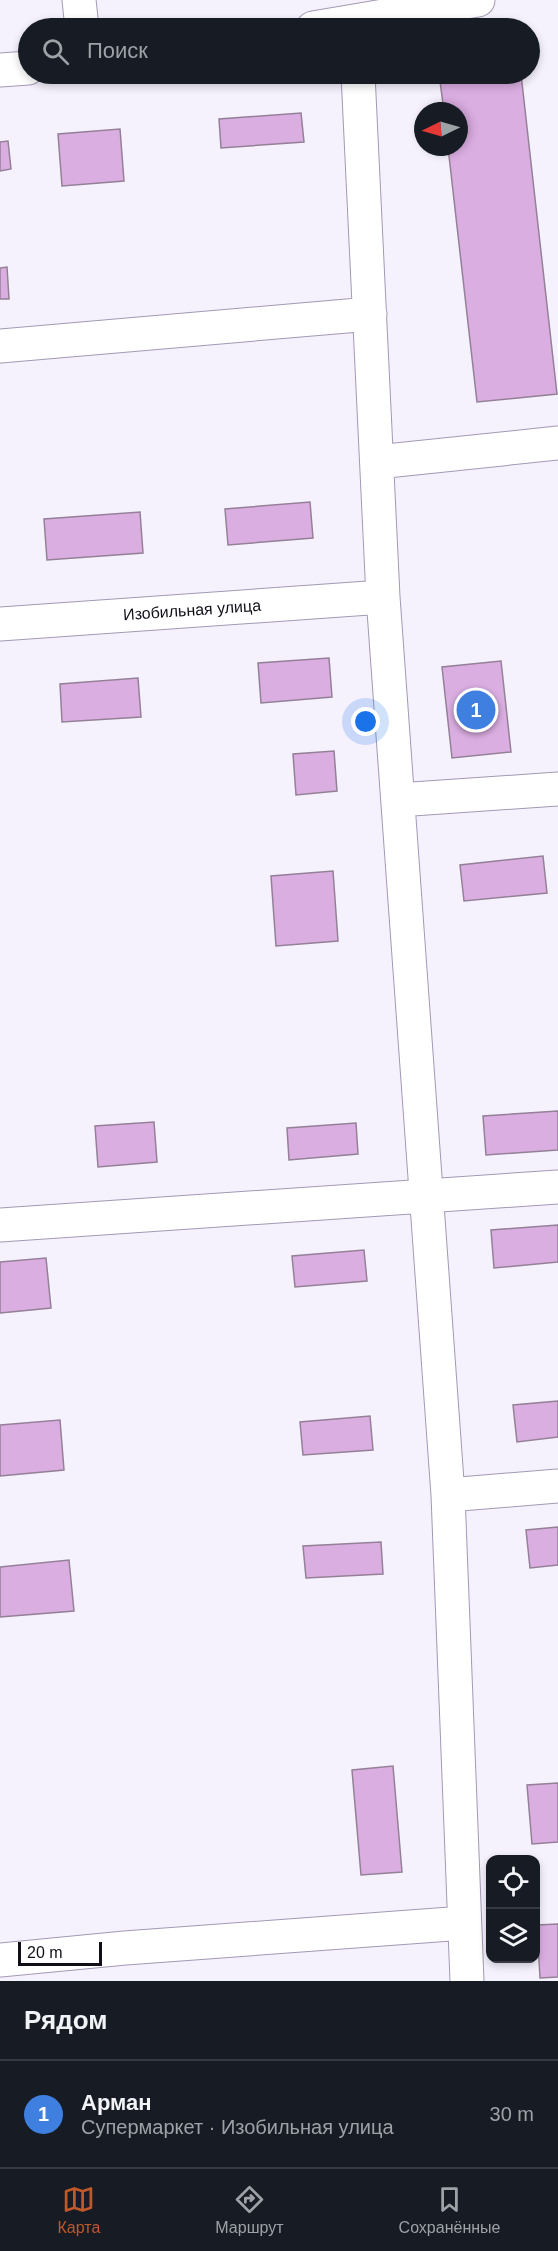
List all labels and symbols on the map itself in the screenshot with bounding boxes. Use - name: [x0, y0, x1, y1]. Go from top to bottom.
- north arrow: [414, 102, 468, 156]
- street label: Изобильная улица: [122, 597, 262, 623]
- pin: 1: [456, 688, 496, 732]
- your location: [351, 707, 380, 736]
- scale bar: [18, 1939, 102, 1966]

